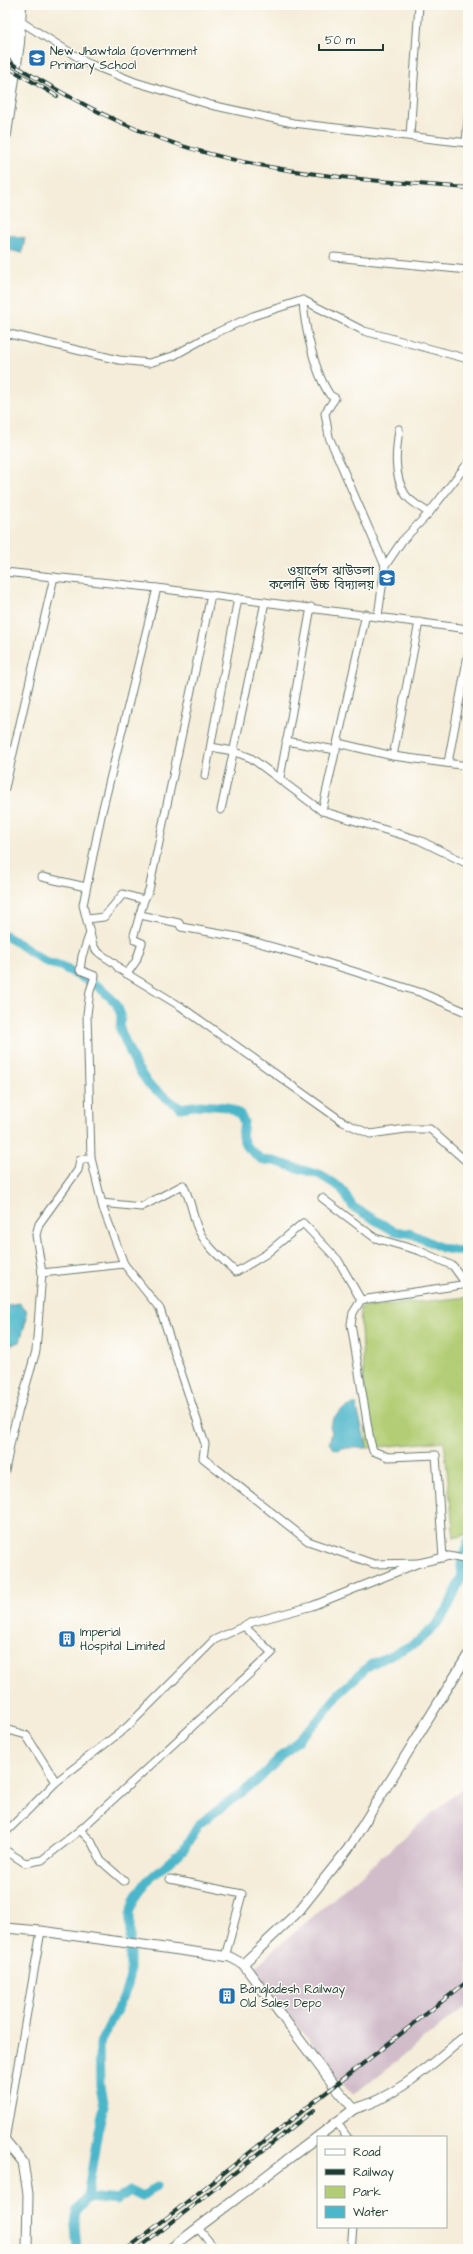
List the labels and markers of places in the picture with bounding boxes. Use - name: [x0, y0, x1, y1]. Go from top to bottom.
- place label: New Jhawtala Government Primary School: [50, 43, 198, 75]
- school or university icon: New Jhawtala Government Primary School: [27, 48, 47, 68]
- place label: ওয়ার্লেস ঝাউতলা কলোনি উচ্চ বিদ্যালয়: [268, 563, 375, 594]
- school or university icon: ওয়ার্লেস ঝাউতলা কলোনি উচ্চ বিদ্যালয়: [377, 568, 397, 588]
- place label: Imperial Hospital Limited: [80, 1624, 165, 1655]
- building icon: Imperial Hospital Limited: [57, 1629, 77, 1649]
- place label: Bangladesh Railway Old Sales Depo: [240, 1981, 345, 2012]
- building icon: Bangladesh Railway Old Sales Depo: [217, 1986, 237, 2006]

